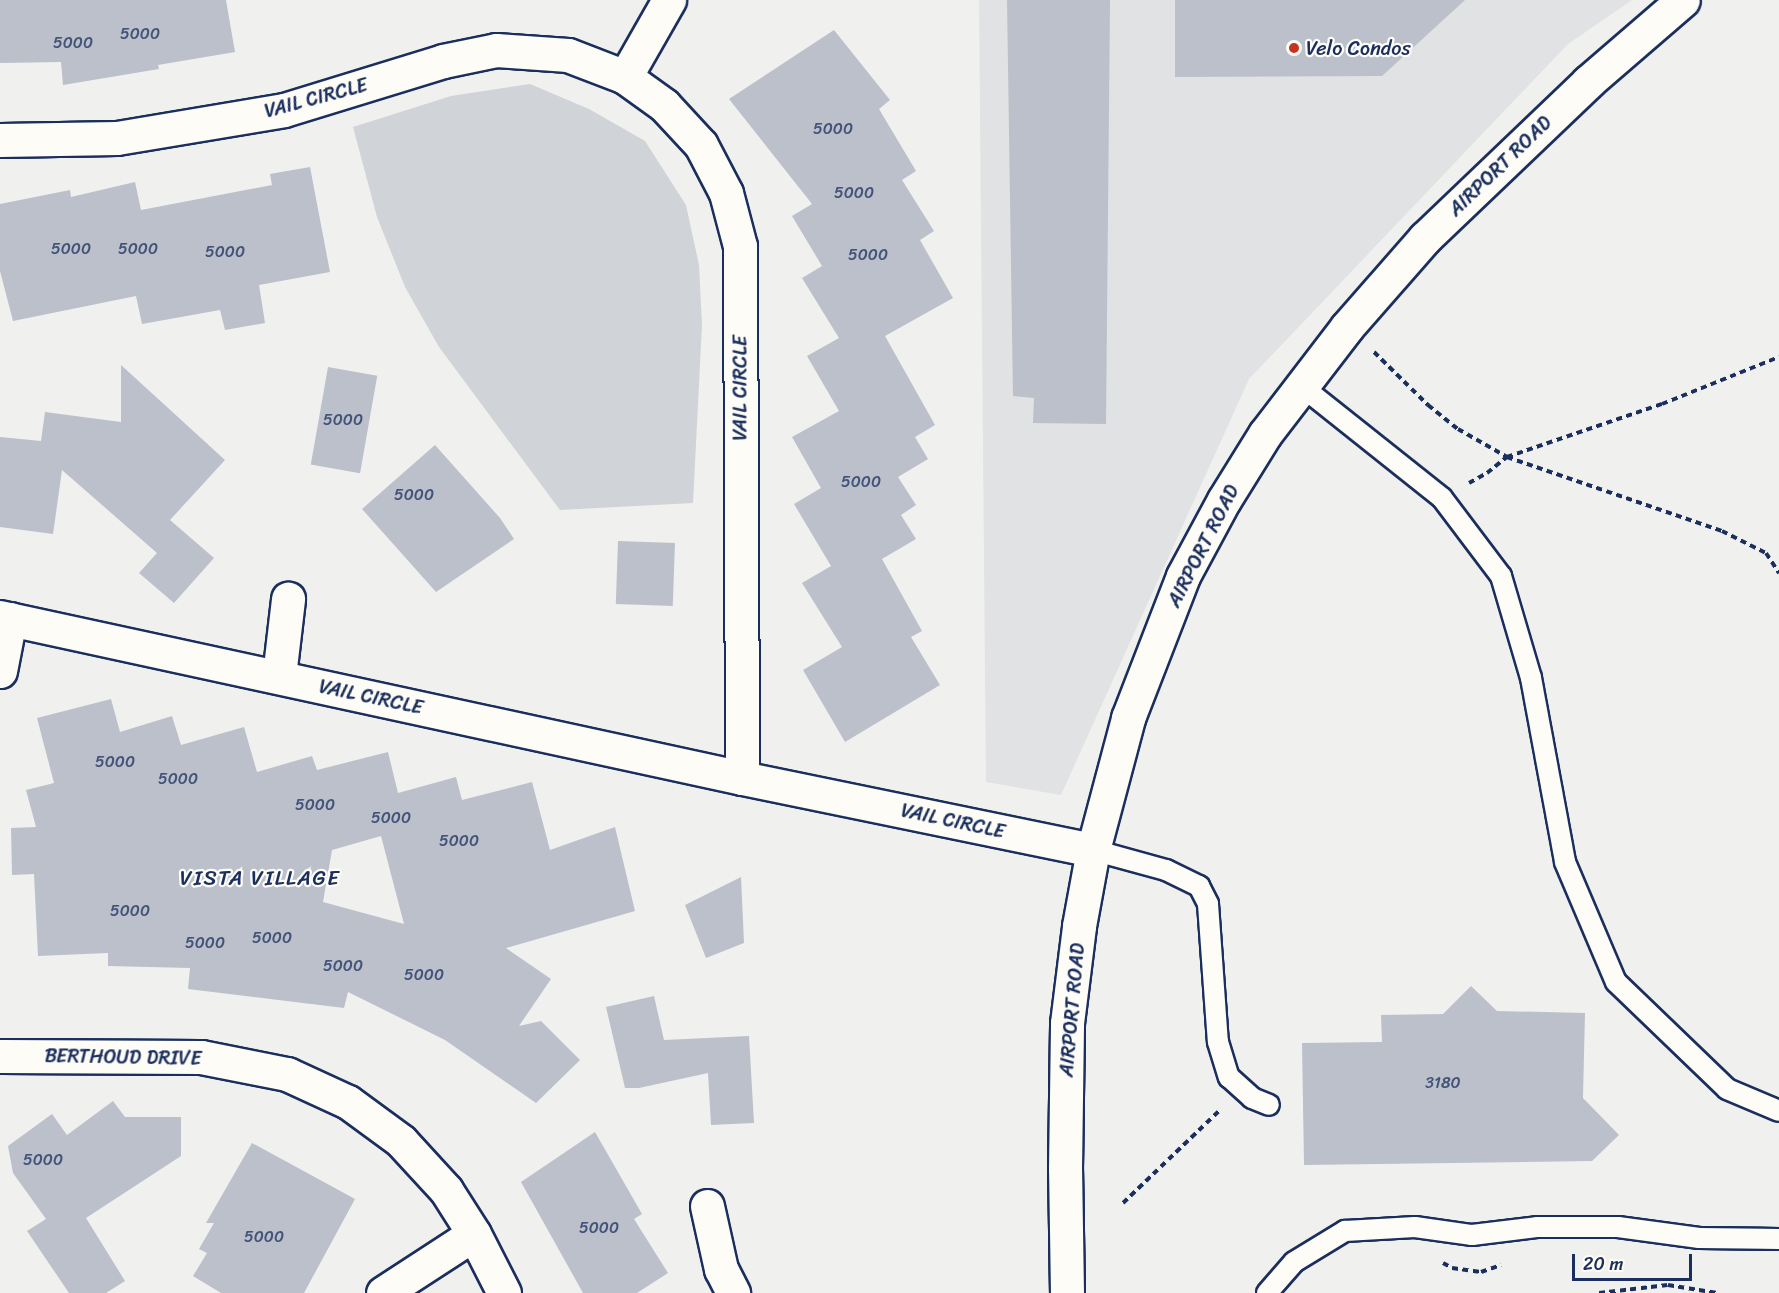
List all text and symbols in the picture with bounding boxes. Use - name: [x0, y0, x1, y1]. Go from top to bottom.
- house number: 5000: [120, 24, 160, 44]
- house number: 5000: [53, 33, 93, 53]
- place label: Velo Condos: [1306, 36, 1410, 60]
- marker: Velo Condos: [1287, 41, 1301, 55]
- street label: VAIL CIRCLE: [261, 73, 371, 123]
- street label: AIRPORT ROAD: [1443, 111, 1557, 221]
- house number: 5000: [813, 119, 853, 139]
- house number: 5000: [834, 183, 874, 203]
- house number: 5000: [51, 239, 91, 259]
- house number: 5000: [118, 239, 158, 259]
- house number: 5000: [205, 242, 245, 262]
- house number: 5000: [848, 245, 888, 265]
- street label: VAIL CIRCLE: [728, 334, 752, 442]
- house number: 5000: [323, 410, 363, 430]
- house number: 5000: [841, 472, 881, 492]
- street label: AIRPORT ROAD: [1162, 481, 1244, 611]
- house number: 5000: [394, 485, 434, 505]
- street label: VAIL CIRCLE: [316, 674, 426, 720]
- house number: 5000: [95, 752, 135, 772]
- house number: 5000: [158, 769, 198, 789]
- house number: 5000: [295, 795, 335, 815]
- street label: VAIL CIRCLE: [898, 798, 1008, 844]
- house number: 5000: [371, 808, 411, 828]
- house number: 5000: [439, 831, 479, 851]
- district label: VISTA VILLAGE: [180, 865, 340, 891]
- house number: 5000: [110, 901, 150, 921]
- house number: 5000: [252, 928, 292, 948]
- house number: 5000: [185, 933, 225, 953]
- street label: AIRPORT ROAD: [1054, 942, 1090, 1078]
- house number: 5000: [323, 956, 363, 976]
- house number: 5000: [404, 965, 444, 985]
- street label: BERTHOUD DRIVE: [44, 1044, 202, 1070]
- house number: 3180: [1425, 1073, 1461, 1093]
- house number: 5000: [23, 1150, 63, 1170]
- house number: 5000: [579, 1218, 619, 1238]
- house number: 5000: [244, 1227, 284, 1247]
- scale bar: [1575, 1242, 1695, 1280]
- text: 20 m: [1583, 1248, 1623, 1280]

